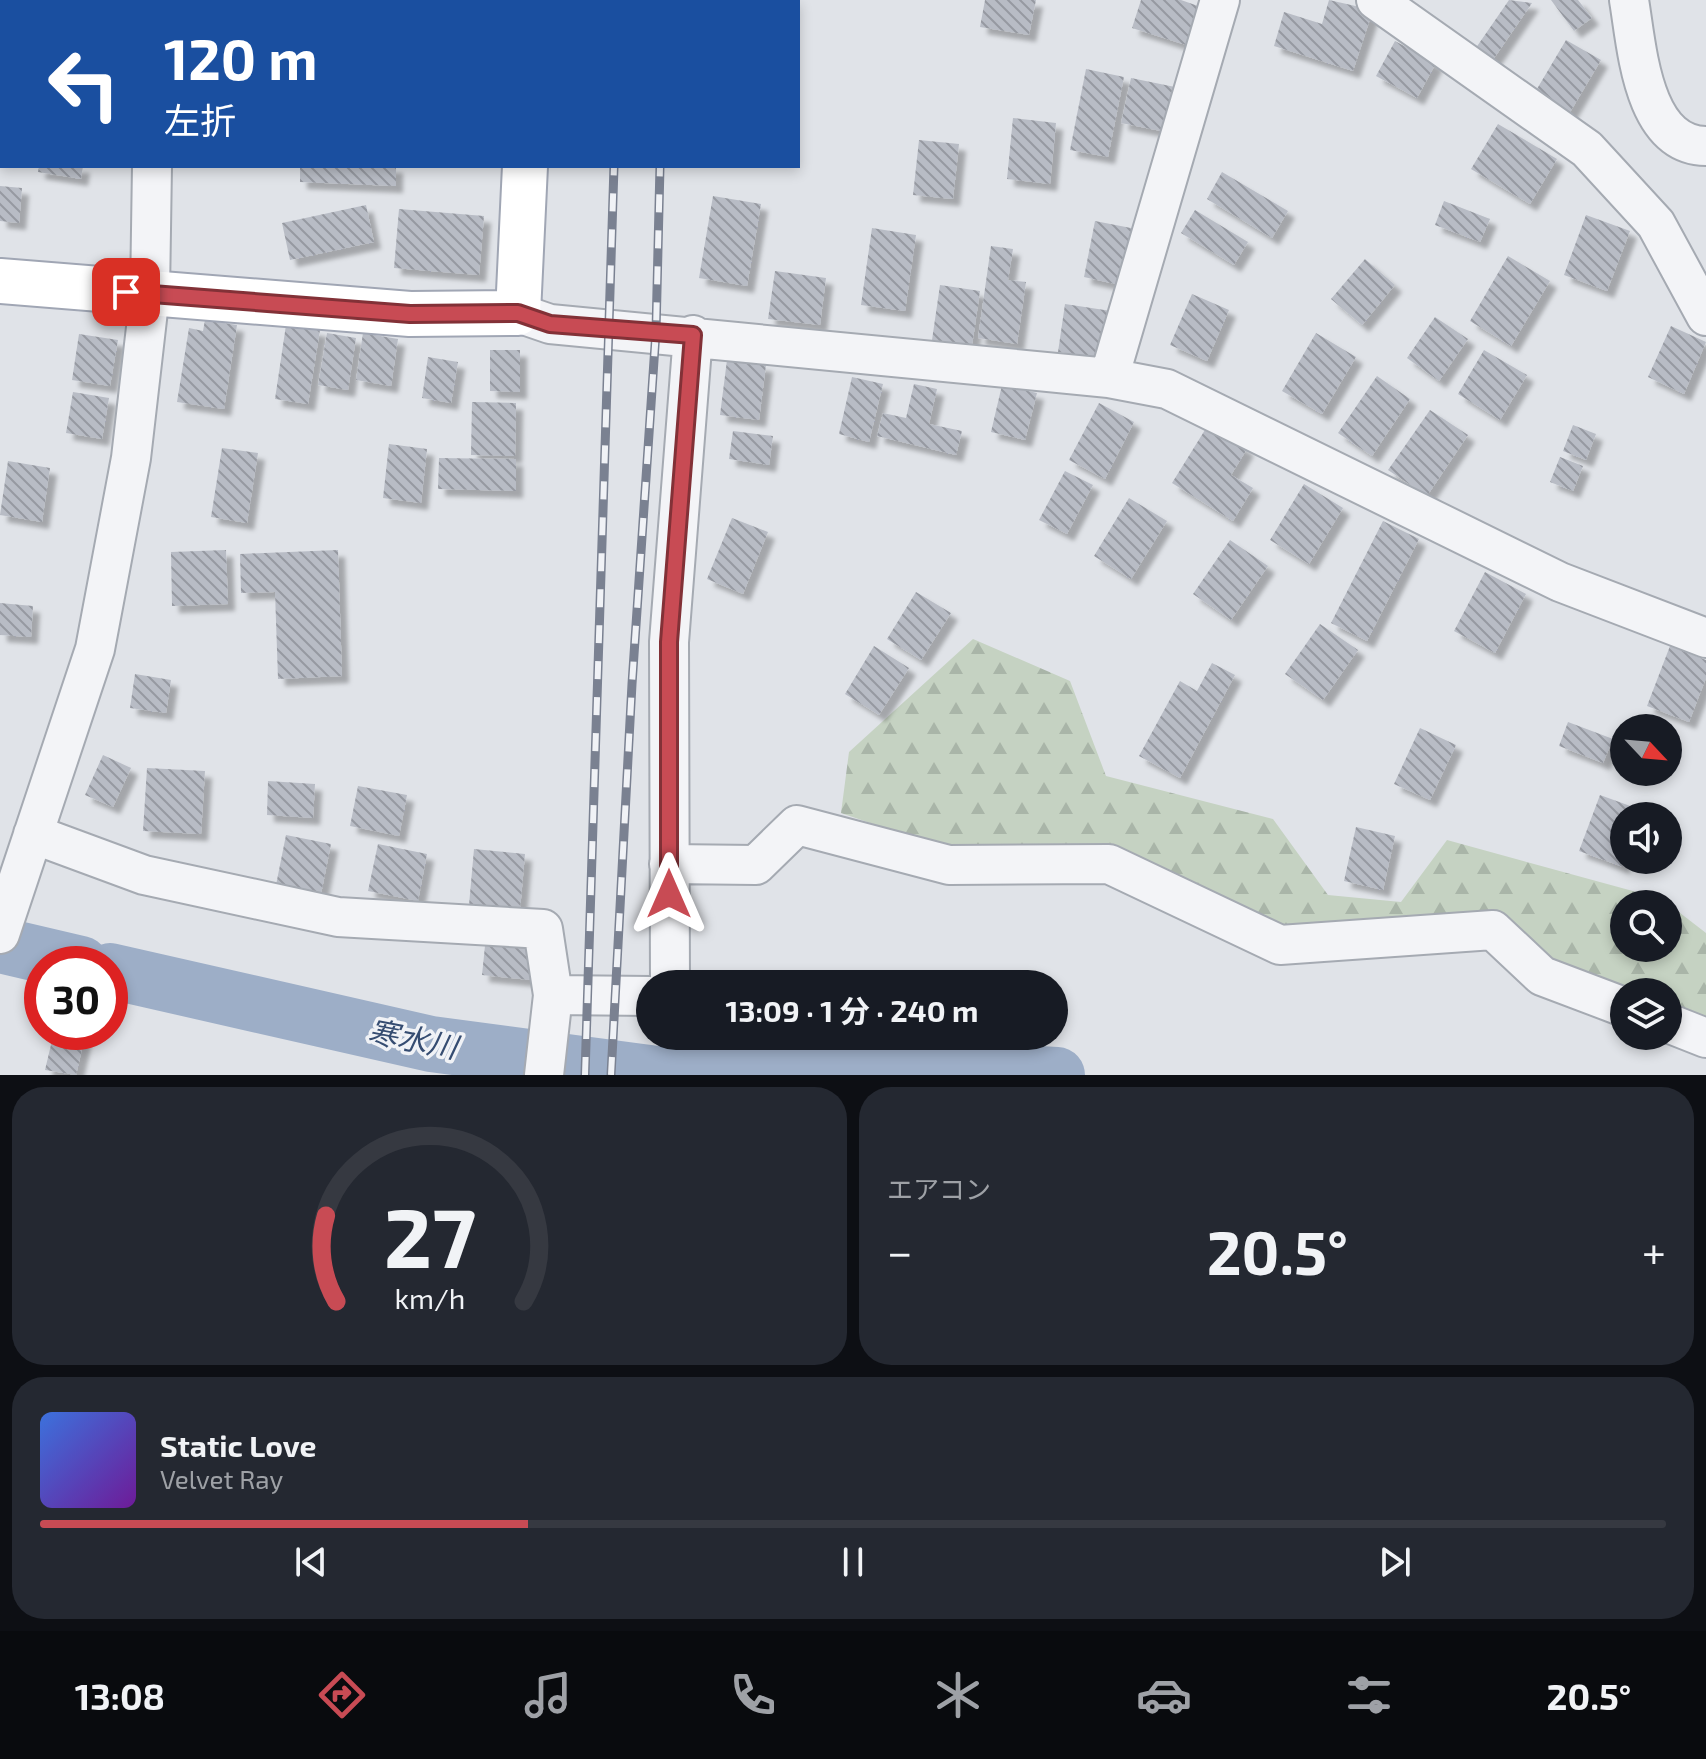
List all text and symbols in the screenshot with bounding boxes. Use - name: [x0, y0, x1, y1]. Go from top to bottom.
- text: 120 m: [164, 24, 318, 91]
- icon: left: [32, 32, 136, 136]
- text: 左折: [164, 98, 236, 141]
- pin: [92, 258, 160, 326]
- icon: arrive: [104, 270, 148, 314]
- north arrow: [1610, 714, 1682, 786]
- map controls: [1610, 714, 1682, 1050]
- button: sound: [1610, 802, 1682, 874]
- position arrow: [627, 852, 711, 936]
- button: search: [1610, 890, 1682, 962]
- speed limit sign: 30: [24, 946, 128, 1050]
- button: layers: [1610, 978, 1682, 1050]
- text: 13:09 · 1 分 · 240 m: [725, 992, 979, 1028]
- water label: 寒水川: [365, 1012, 464, 1065]
- text: エアコン: [887, 1173, 991, 1204]
- text: 27: [383, 1185, 476, 1285]
- text: 20.5°: [1207, 1215, 1348, 1287]
- text: −: [887, 1224, 913, 1277]
- text: +: [1642, 1224, 1666, 1277]
- text: km/h: [394, 1280, 465, 1315]
- text: Static Love: [160, 1427, 316, 1463]
- text: Velvet Ray: [160, 1463, 283, 1494]
- icon: previous: [289, 1540, 333, 1584]
- icon: pause: [831, 1540, 875, 1584]
- icon: next: [1373, 1540, 1417, 1584]
- icon: directions: [314, 1667, 370, 1723]
- icon: music: [520, 1667, 576, 1723]
- icon: phone: [725, 1667, 781, 1723]
- icon: climate: [930, 1667, 986, 1723]
- icon: car: [1136, 1667, 1192, 1723]
- icon: filters: [1341, 1667, 1397, 1723]
- text: 13:08: [75, 1674, 165, 1717]
- text: 20.5°: [1547, 1674, 1631, 1717]

